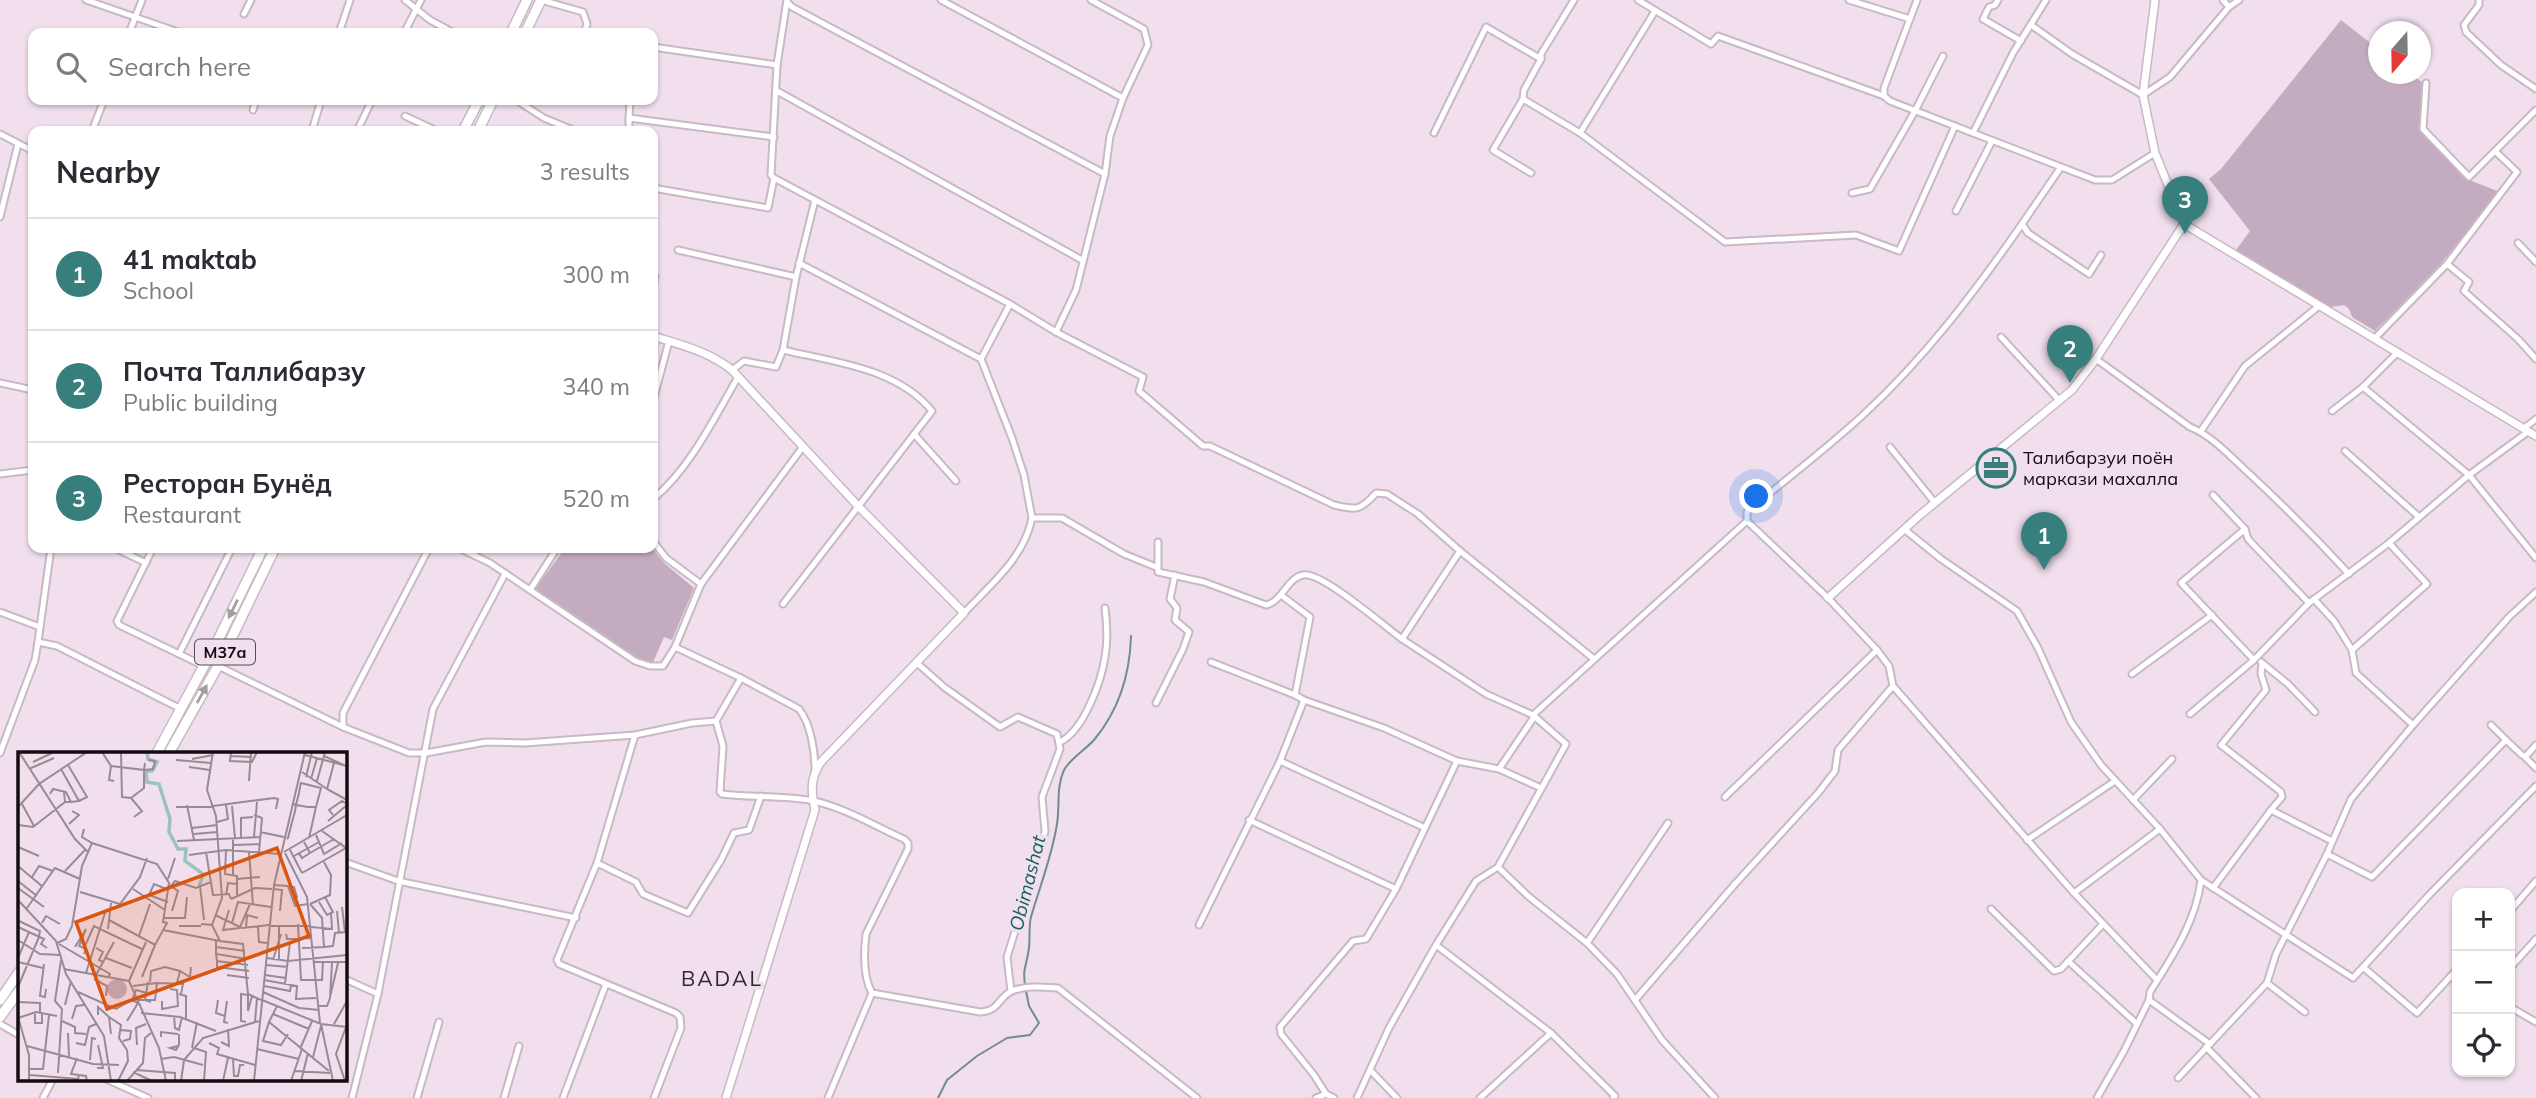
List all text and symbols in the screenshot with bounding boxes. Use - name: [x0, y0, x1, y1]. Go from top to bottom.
- north arrow: [2368, 21, 2431, 84]
- search box: [28, 28, 658, 105]
- icon: search: [52, 48, 90, 86]
- text: Search here: [108, 50, 251, 83]
- text: Nearby: [56, 153, 160, 191]
- text: 3 results: [540, 157, 630, 186]
- pin: 3: [2162, 176, 2208, 234]
- text: 41 maktab: [123, 243, 257, 276]
- text: 1: [72, 260, 86, 289]
- text: 300 m: [562, 260, 630, 289]
- text: School: [123, 276, 194, 305]
- pin: 2: [2047, 325, 2093, 383]
- text: Почта Таллибарзу: [123, 355, 365, 388]
- text: 2: [72, 372, 86, 401]
- text: 340 m: [562, 372, 630, 401]
- text: Public building: [123, 388, 278, 417]
- place label: Талибарзуи поён маркази махалла: [2023, 446, 2178, 490]
- office icon: Талибарзуи поён маркази махалла: [1975, 447, 2017, 489]
- text: Ресторан Бунёд: [123, 467, 332, 500]
- your location: [1739, 479, 1773, 513]
- text: 3: [72, 484, 86, 513]
- text: 520 m: [562, 484, 630, 513]
- text: Restaurant: [123, 500, 241, 529]
- pin: 1: [2021, 512, 2067, 570]
- one-way arrow: [227, 599, 239, 619]
- road number: M37a: [195, 639, 255, 664]
- one-way arrow: [196, 684, 208, 703]
- inset map: [18, 752, 346, 1080]
- water label: Obimashat: [1004, 832, 1051, 933]
- map controls: [2452, 888, 2515, 1077]
- button: +: [2452, 888, 2515, 951]
- button: −: [2452, 951, 2515, 1014]
- district label: BADAL: [681, 965, 763, 991]
- button: locate: [2452, 1014, 2515, 1077]

